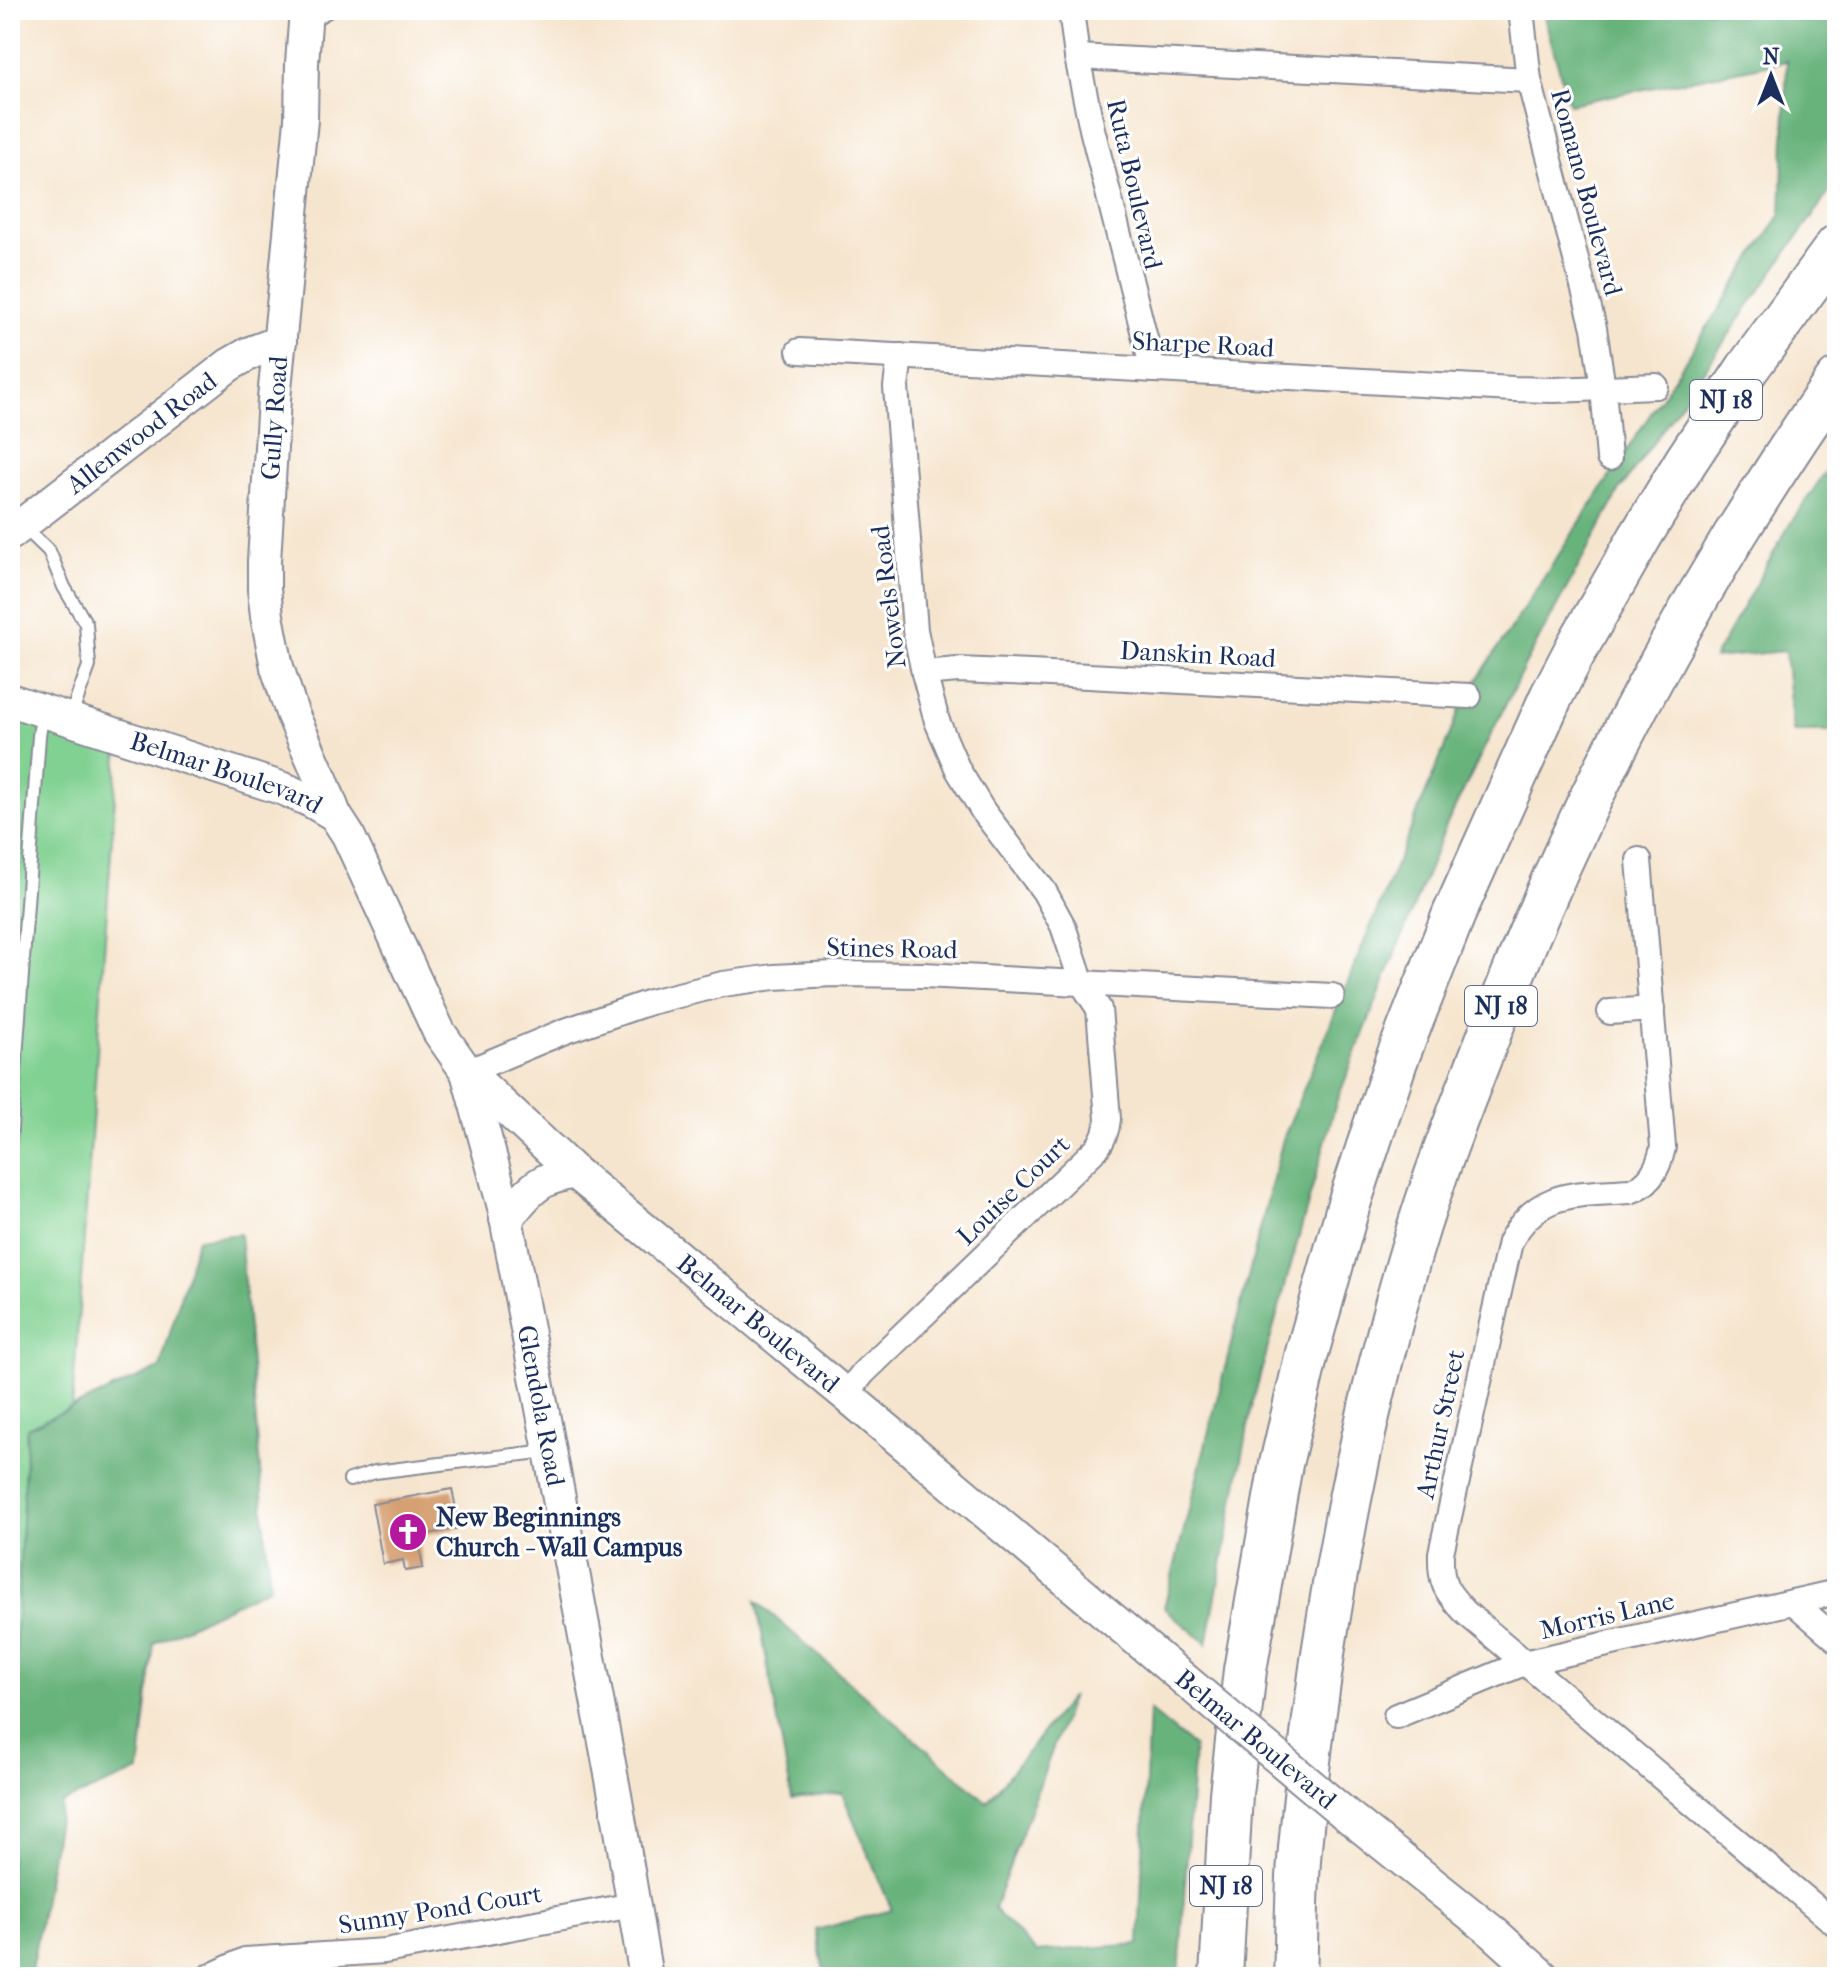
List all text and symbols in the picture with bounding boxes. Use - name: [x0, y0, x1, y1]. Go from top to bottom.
- north arrow: [1731, 36, 1811, 116]
- text: N: [1763, 44, 1780, 70]
- street label: Romano Boulevard: [1544, 85, 1629, 300]
- street label: Ruta Boulevard: [1100, 96, 1169, 273]
- street label: Sharpe Road: [1131, 325, 1276, 364]
- street label: Gully Road: [255, 354, 294, 481]
- street label: Allenwood Road: [60, 365, 224, 501]
- road number: NJ 18: [1690, 380, 1762, 420]
- street label: Nowels Road: [864, 523, 913, 670]
- street label: Danskin Road: [1119, 635, 1278, 674]
- street label: Belmar Boulevard: [126, 725, 329, 821]
- street label: Stines Road: [826, 932, 959, 965]
- road number: NJ 18: [1465, 986, 1537, 1026]
- street label: Louise Court: [950, 1128, 1077, 1252]
- street label: Belmar Boulevard: [671, 1248, 846, 1400]
- street label: Glendola Road: [511, 1323, 572, 1489]
- street label: Arthur Street: [1409, 1346, 1472, 1502]
- place label: New Beginnings Church - Wall Campus: [436, 1502, 683, 1563]
- church icon: New Beginnings Church - Wall Campus: [387, 1511, 429, 1553]
- street label: Morris Lane: [1537, 1585, 1677, 1646]
- street label: Belmar Boulevard: [1169, 1663, 1343, 1816]
- road number: NJ 18: [1190, 1866, 1262, 1906]
- street label: Sunny Pond Court: [336, 1878, 545, 1941]

